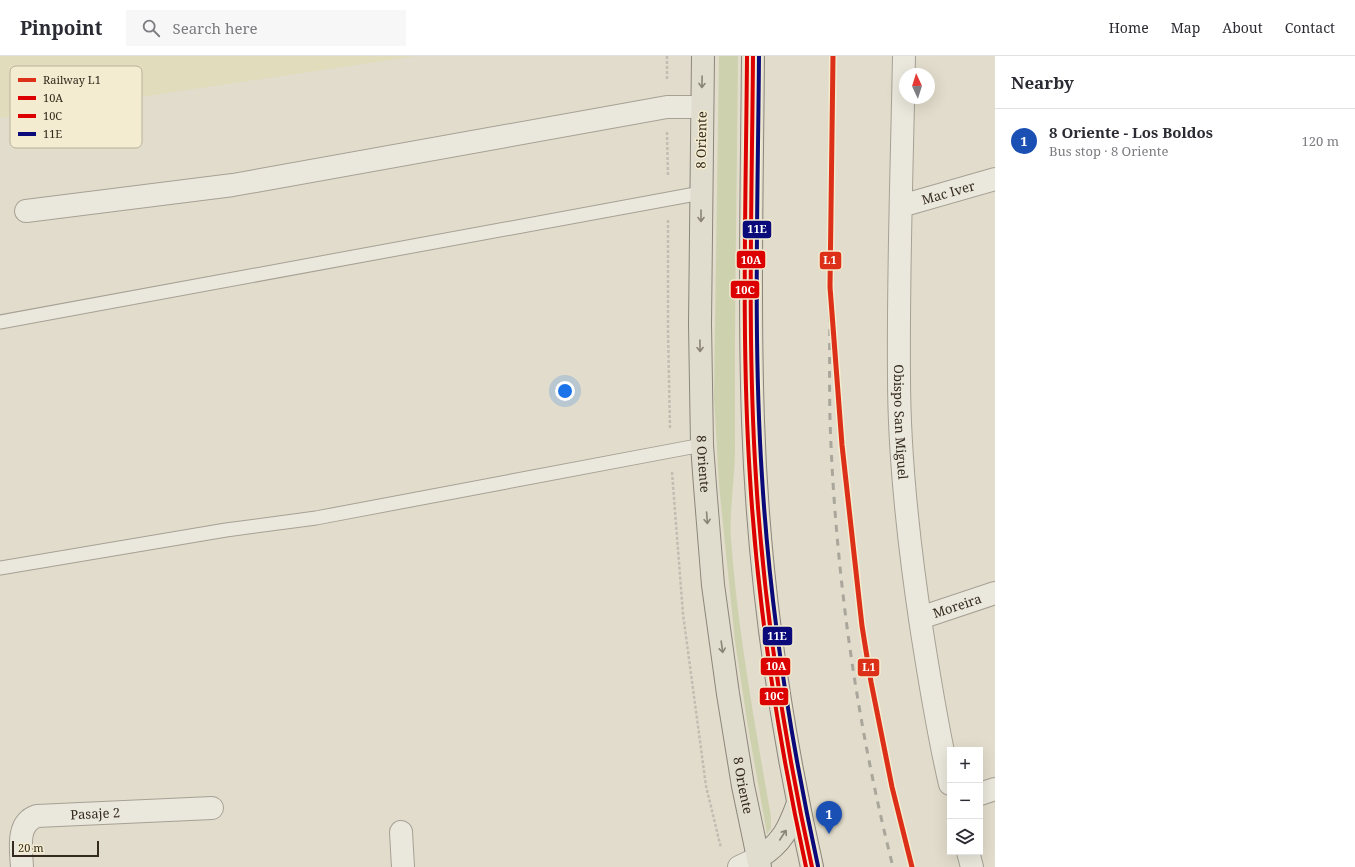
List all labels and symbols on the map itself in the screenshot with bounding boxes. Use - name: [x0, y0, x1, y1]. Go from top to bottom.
- legend: [10, 66, 142, 148]
- north arrow: [899, 68, 935, 104]
- text: Railway L1: [43, 72, 101, 87]
- one-way arrow: [699, 75, 706, 88]
- text: 10A: [43, 90, 63, 105]
- text: 10C: [43, 108, 62, 123]
- street label: 8 Oriente: [692, 111, 711, 169]
- text: 11E: [43, 126, 62, 141]
- street label: Mac Iver: [919, 176, 977, 209]
- one-way arrow: [697, 209, 705, 222]
- line badge: 11E: [742, 220, 772, 239]
- text: 11E: [747, 221, 767, 236]
- line badge: 10A: [736, 250, 766, 269]
- line badge: L1: [819, 251, 842, 270]
- text: 10A: [741, 252, 762, 267]
- text: L1: [823, 252, 837, 267]
- line badge: 10C: [730, 280, 760, 299]
- text: 10C: [735, 282, 755, 297]
- one-way arrow: [696, 339, 704, 352]
- street label: Obispo San Miguel: [890, 364, 912, 480]
- your location: [555, 381, 575, 401]
- street label: 8 Oriente: [693, 435, 715, 493]
- one-way arrow: [703, 511, 711, 524]
- street label: Moreira: [930, 589, 984, 622]
- line badge: 11E: [762, 626, 793, 646]
- text: 11E: [767, 628, 787, 643]
- one-way arrow: [718, 640, 726, 653]
- line badge: 10A: [760, 657, 791, 676]
- text: 10A: [766, 658, 787, 673]
- line badge: L1: [857, 658, 880, 677]
- text: L1: [862, 659, 876, 674]
- line badge: 10C: [759, 687, 789, 706]
- text: 10C: [764, 688, 784, 703]
- street label: 8 Oriente: [729, 755, 758, 815]
- pin: 1: [816, 801, 842, 834]
- street label: Pasaje 2: [70, 803, 120, 823]
- one-way arrow: [779, 830, 787, 841]
- scale bar: [12, 839, 99, 858]

